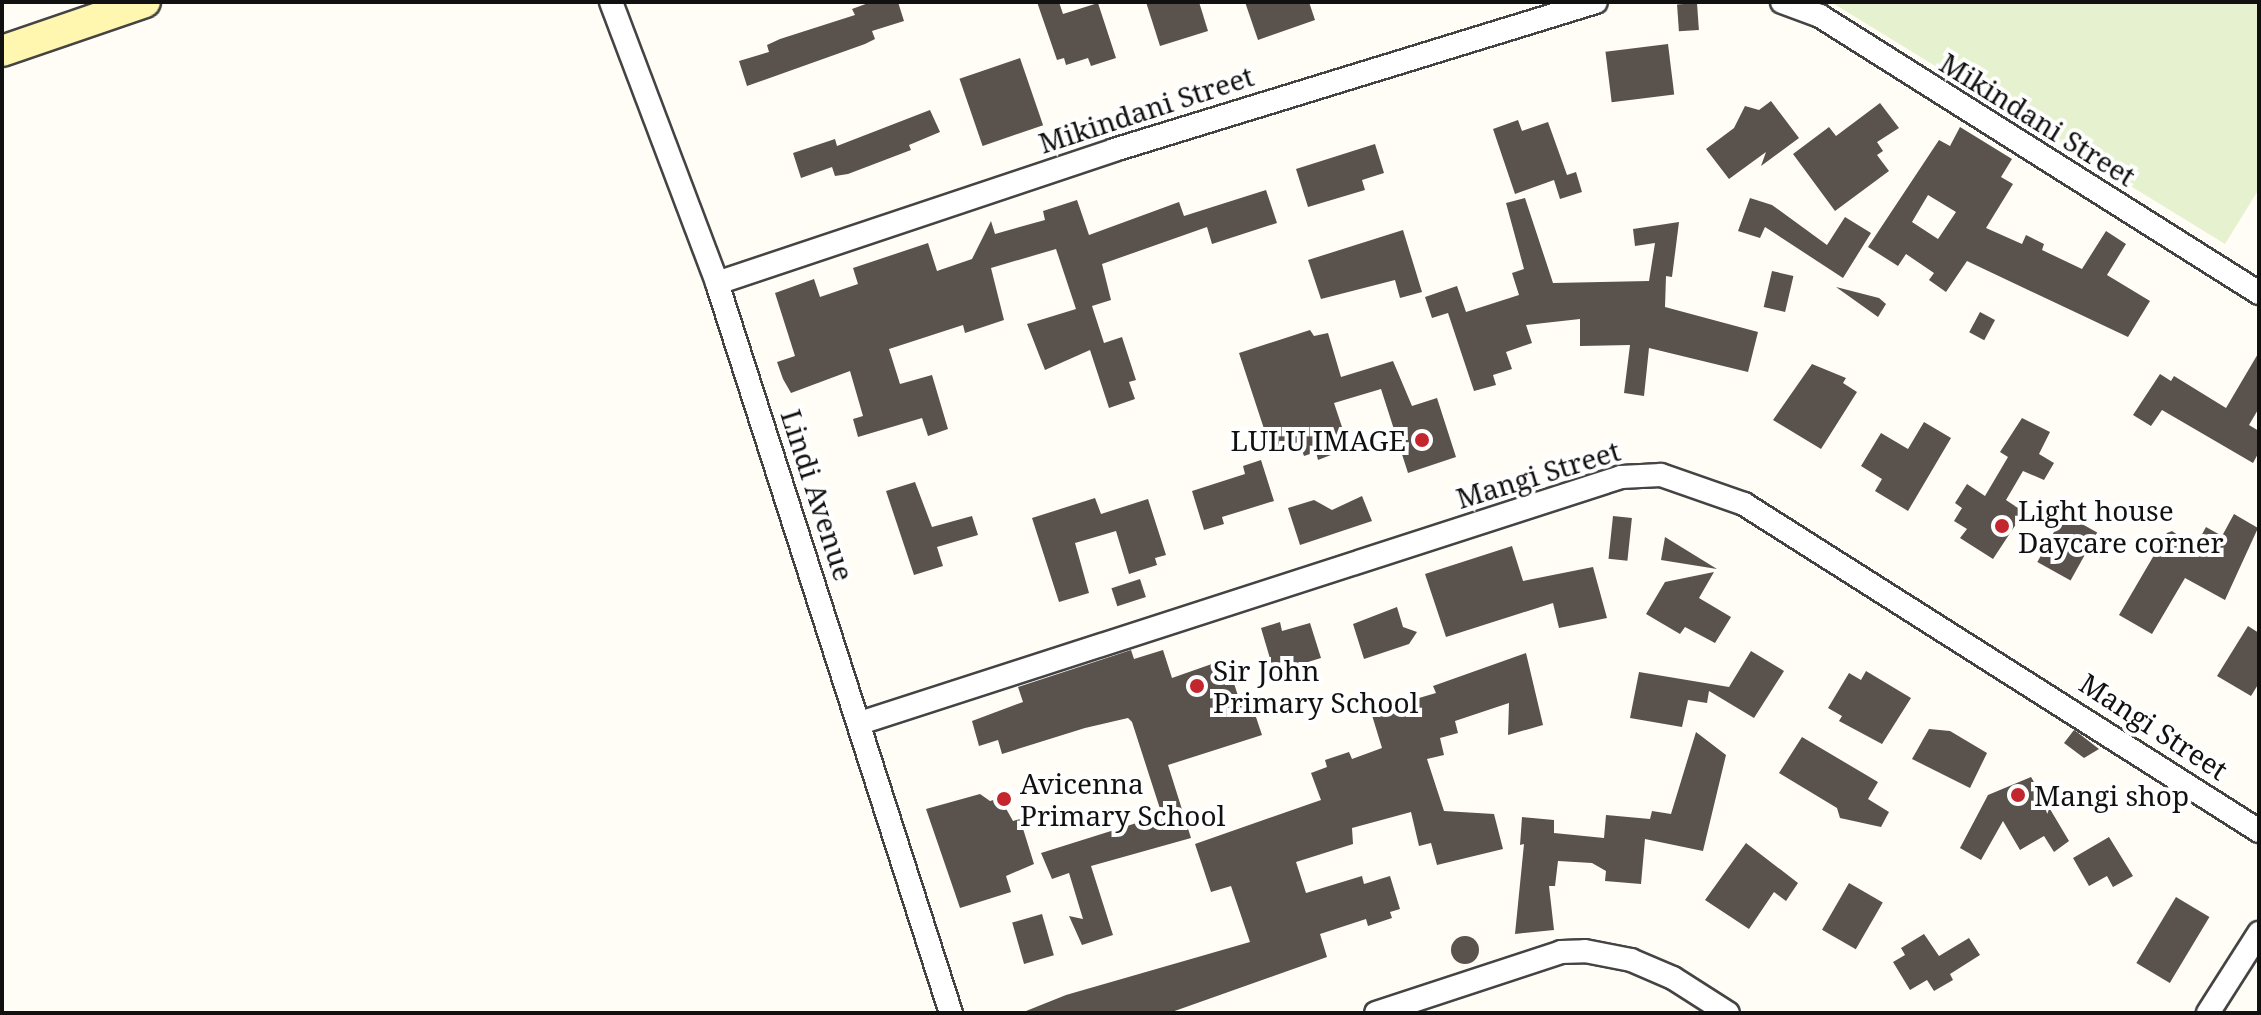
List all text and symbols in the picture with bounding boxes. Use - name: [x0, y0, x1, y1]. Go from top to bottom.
- street label: Mikindani Street: [1934, 45, 2142, 193]
- street label: Mikindani Street: [1034, 58, 1258, 160]
- street label: Lindi Avenue: [775, 405, 861, 585]
- place label: LULU IMAGE: [1231, 423, 1406, 457]
- marker: LULU IMAGE: [1413, 431, 1431, 449]
- street label: Mangi Street: [1452, 433, 1624, 515]
- place label: Light house Daycare corner: [2018, 493, 2224, 559]
- marker: Light house Daycare corner: [1993, 517, 2011, 535]
- place label: Sir John Primary School: [1213, 653, 1418, 719]
- street label: Mangi Street: [2074, 666, 2234, 786]
- marker: Sir John Primary School: [1188, 677, 1206, 695]
- place label: Avicenna Primary School: [1020, 766, 1225, 832]
- place label: Mangi shop: [2034, 778, 2189, 812]
- marker: Mangi shop: [2009, 786, 2027, 804]
- marker: Avicenna Primary School: [995, 790, 1013, 808]

